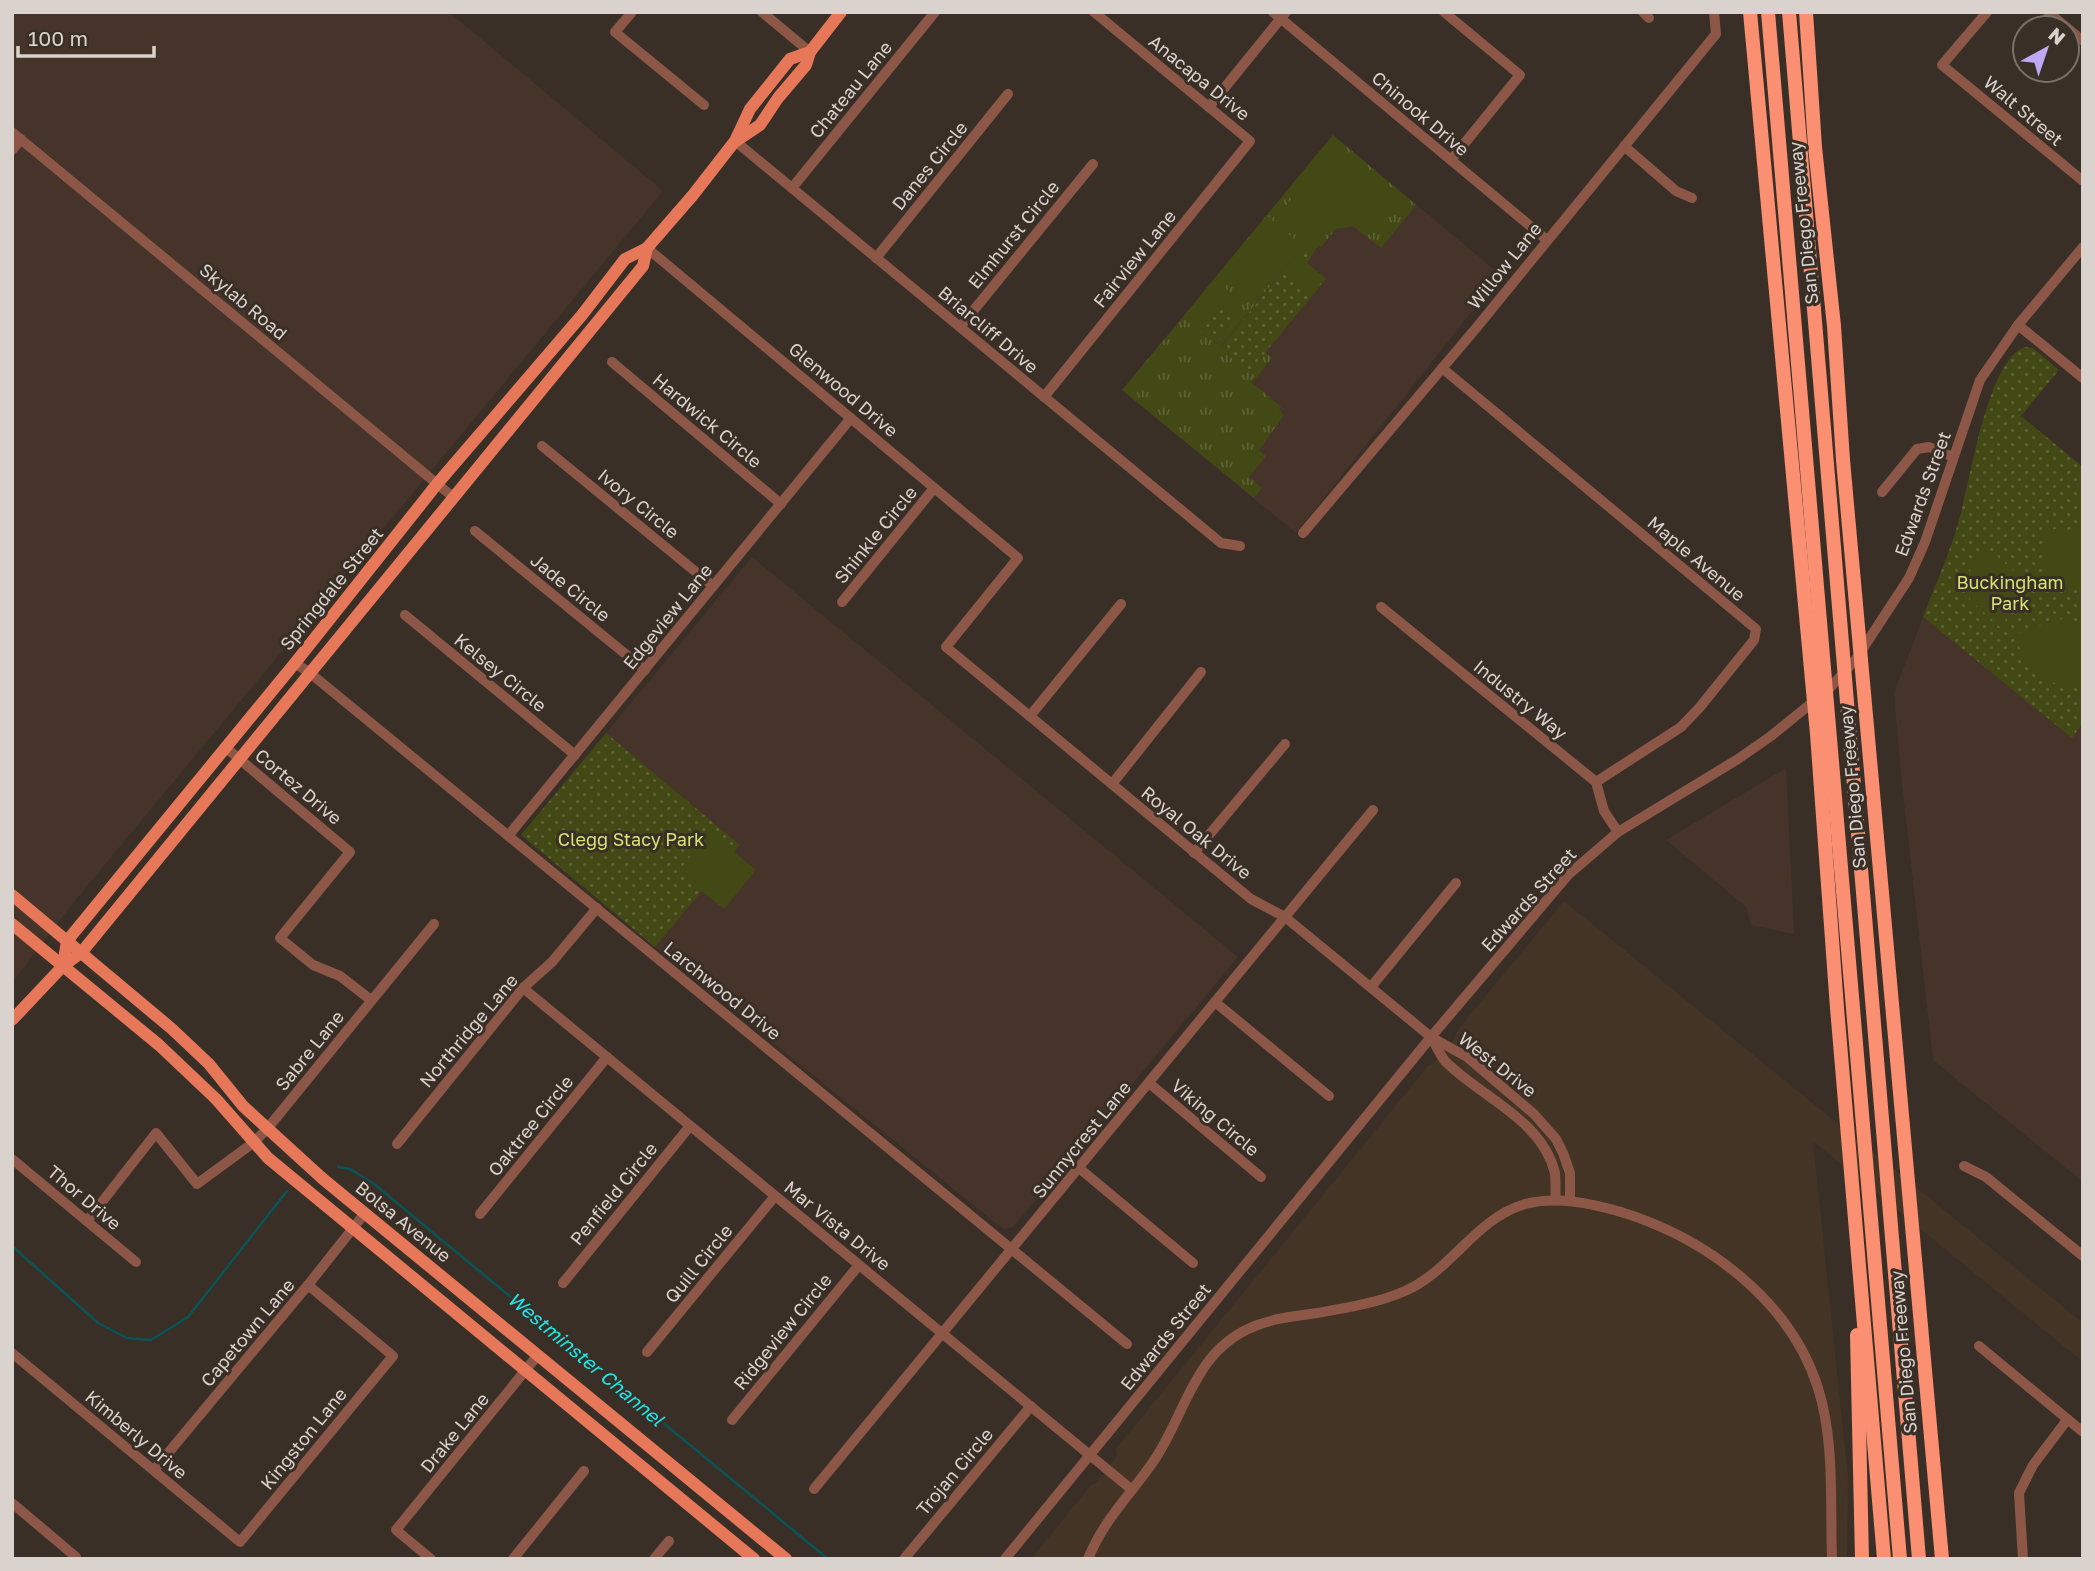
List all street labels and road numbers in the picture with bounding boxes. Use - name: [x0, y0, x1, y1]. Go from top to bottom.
- street label: Anacapa Drive: [1145, 30, 1255, 125]
- street label: Chateau Lane: [804, 36, 896, 142]
- street label: Chinook Drive: [1368, 66, 1474, 160]
- street label: Walt Street: [1979, 71, 2068, 150]
- street label: Danes Circle: [887, 116, 972, 214]
- street label: San Diego Freeway: [1784, 140, 1823, 306]
- street label: Elmhurst Circle: [963, 176, 1064, 293]
- street label: Fairview Lane: [1088, 205, 1180, 312]
- street label: Willow Lane: [1463, 218, 1546, 313]
- street label: Skylab Road: [195, 258, 292, 344]
- street label: Briarcliff Drive: [934, 281, 1043, 377]
- street label: Glenwood Drive: [785, 337, 903, 441]
- street label: Hardwick Circle: [649, 368, 767, 472]
- street label: Edwards Street: [1889, 428, 1955, 559]
- street label: Ivory Circle: [594, 464, 684, 543]
- street label: Shinkle Circle: [829, 481, 921, 588]
- street label: Maple Avenue: [1643, 511, 1750, 605]
- street label: Springdale Street: [275, 523, 387, 654]
- street label: Jade Circle: [526, 548, 615, 626]
- street label: Edgeview Lane: [618, 559, 716, 674]
- street label: Kelsey Circle: [450, 628, 551, 716]
- street label: Industry Way: [1469, 655, 1572, 744]
- street label: San Diego Freeway: [1834, 705, 1870, 870]
- street label: Cortez Drive: [251, 744, 346, 829]
- street label: Royal Oak Drive: [1137, 781, 1256, 883]
- street label: Edwards Street: [1476, 843, 1580, 956]
- street label: Larchwood Drive: [660, 936, 786, 1044]
- street label: Northridge Lane: [414, 969, 522, 1092]
- street label: Sabre Lane: [270, 1006, 348, 1095]
- street label: West Drive: [1454, 1027, 1541, 1101]
- street label: Oaktree Circle: [483, 1071, 578, 1180]
- street label: Viking Circle: [1167, 1074, 1264, 1160]
- street label: Sunnycrest Lane: [1027, 1076, 1135, 1202]
- street label: Penfield Circle: [565, 1138, 661, 1249]
- street label: Thor Drive: [43, 1160, 126, 1234]
- street label: Bolsa Avenue: [351, 1176, 456, 1266]
- street label: Mar Vista Drive: [780, 1176, 895, 1275]
- street label: Quill Circle: [660, 1220, 737, 1307]
- street label: Ridgeview Circle: [729, 1269, 836, 1394]
- street label: San Diego Freeway: [1885, 1270, 1921, 1435]
- street label: Capetown Lane: [196, 1274, 299, 1391]
- street label: Edwards Street: [1115, 1278, 1215, 1394]
- street label: Kingston Lane: [255, 1383, 351, 1494]
- street label: Kimberly Drive: [81, 1385, 192, 1483]
- street label: Drake Lane: [415, 1388, 493, 1477]
- street label: Trojan Circle: [911, 1423, 997, 1520]

